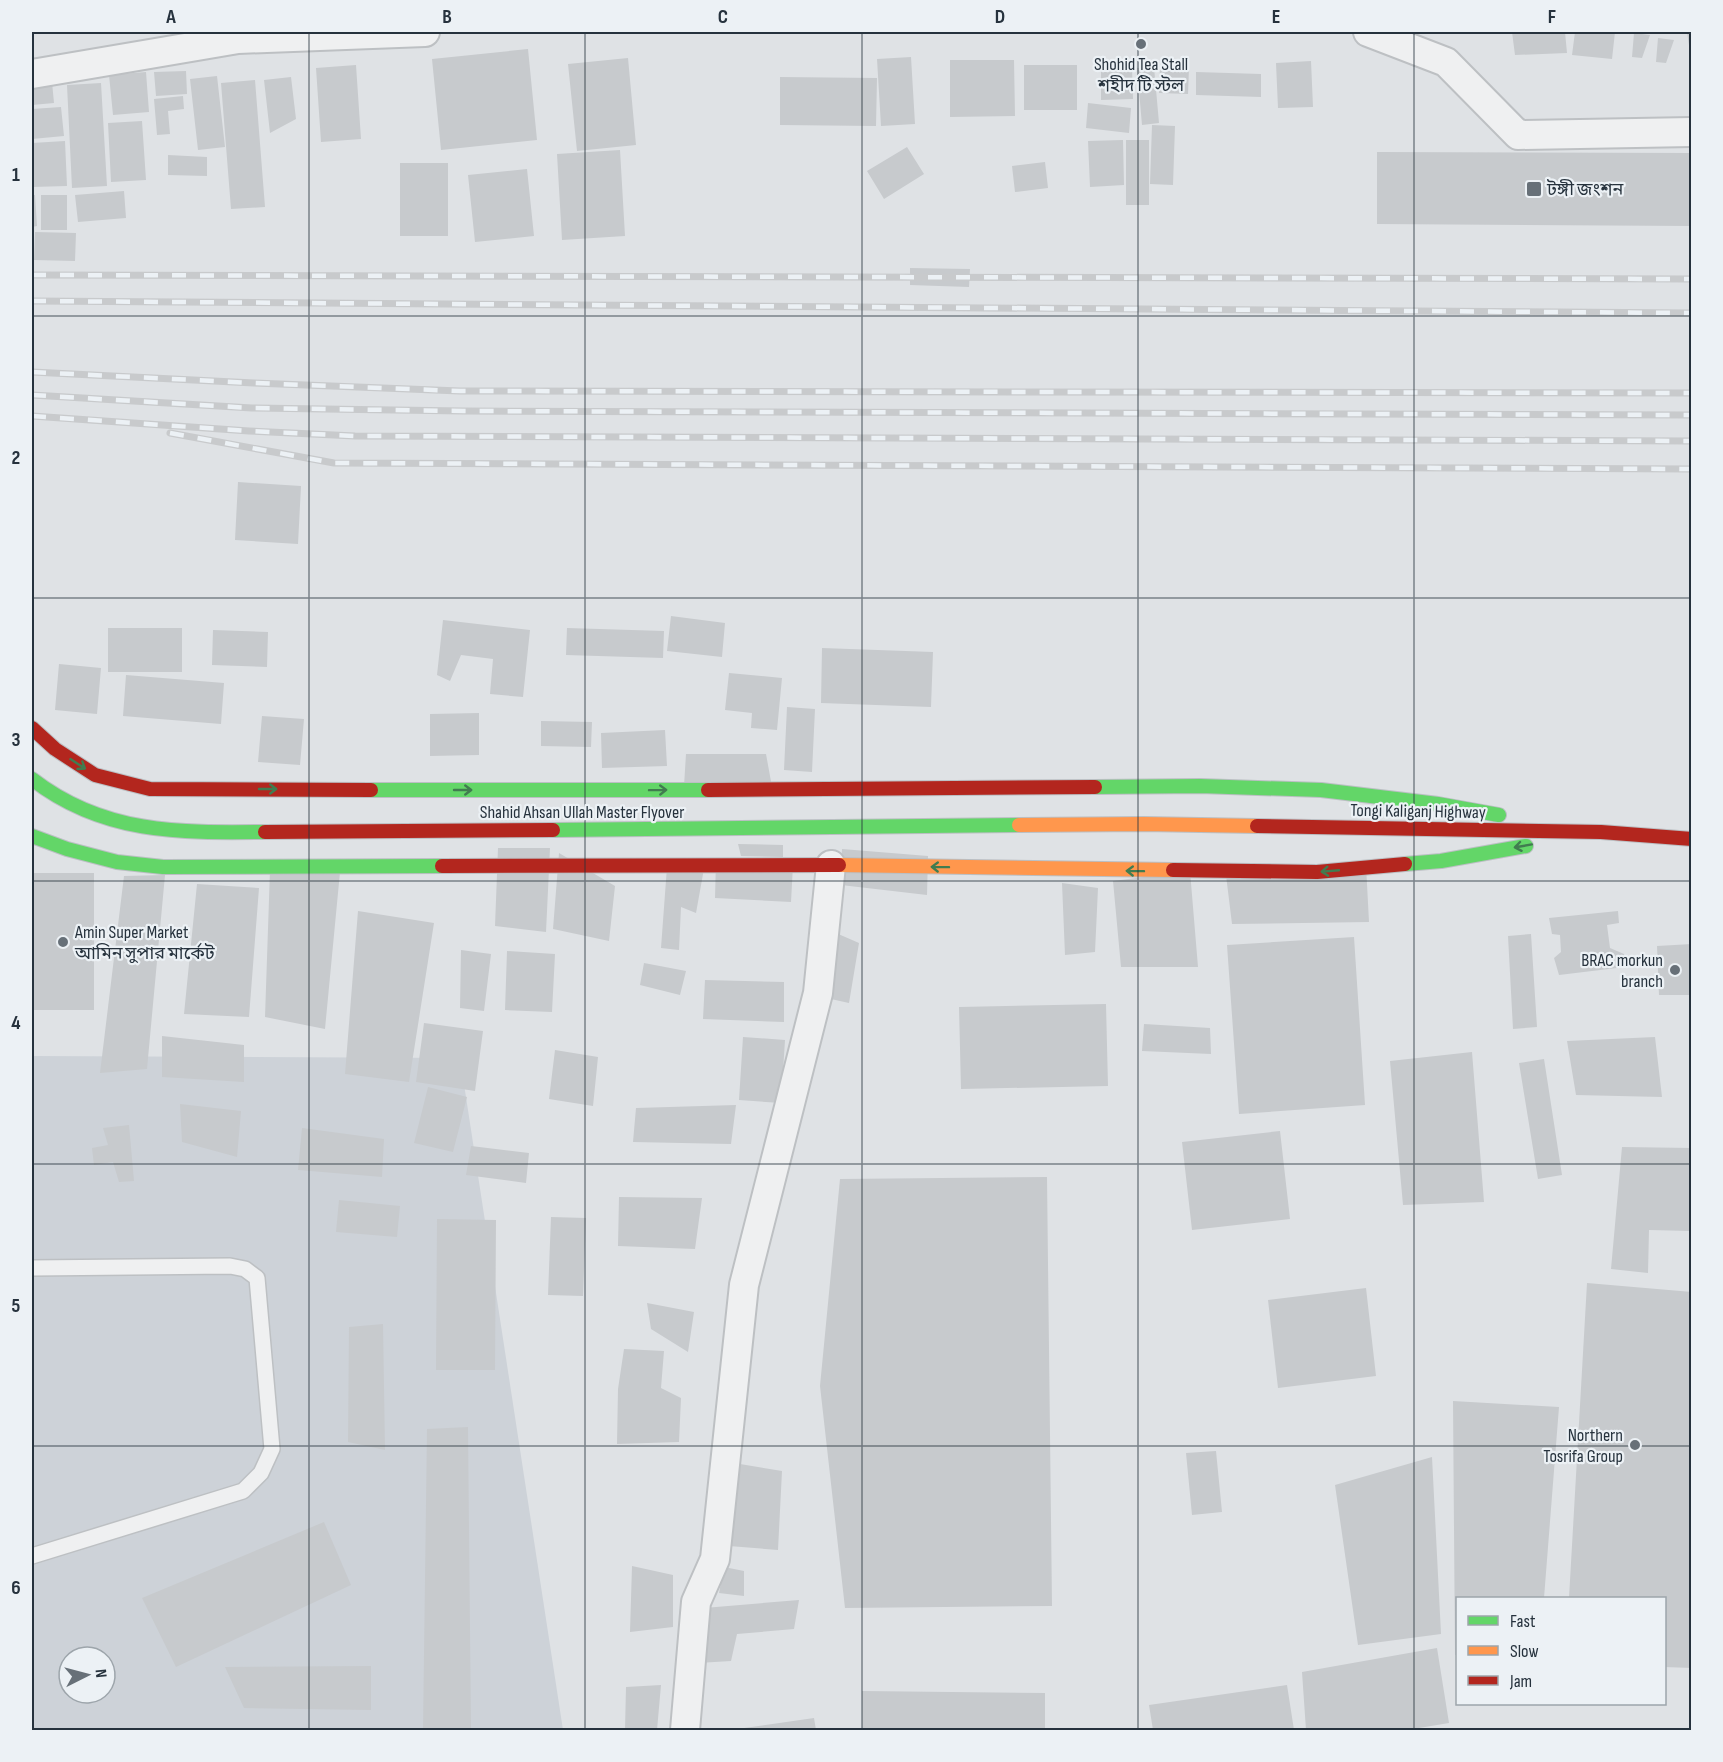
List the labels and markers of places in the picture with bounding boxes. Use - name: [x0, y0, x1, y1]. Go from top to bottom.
- marker: Shohid Tea Stall শহীদ টি স্টল: [1134, 37, 1148, 51]
- place label: Shohid Tea Stall শহীদ টি স্টল: [1094, 54, 1188, 96]
- place label: টঙ্গী জংশন: [1546, 179, 1625, 200]
- marker: টঙ্গী জংশন: [1525, 180, 1543, 198]
- place label: Amin Super Market আমিন সুপার মার্কেট: [74, 922, 216, 964]
- marker: Amin Super Market আমিন সুপার মার্কেট: [56, 935, 70, 949]
- place label: BRAC morkun branch: [1581, 950, 1663, 992]
- marker: BRAC morkun branch: [1668, 963, 1682, 977]
- place label: Northern Tosrifa Group: [1543, 1425, 1623, 1467]
- marker: Northern Tosrifa Group: [1628, 1438, 1642, 1452]

